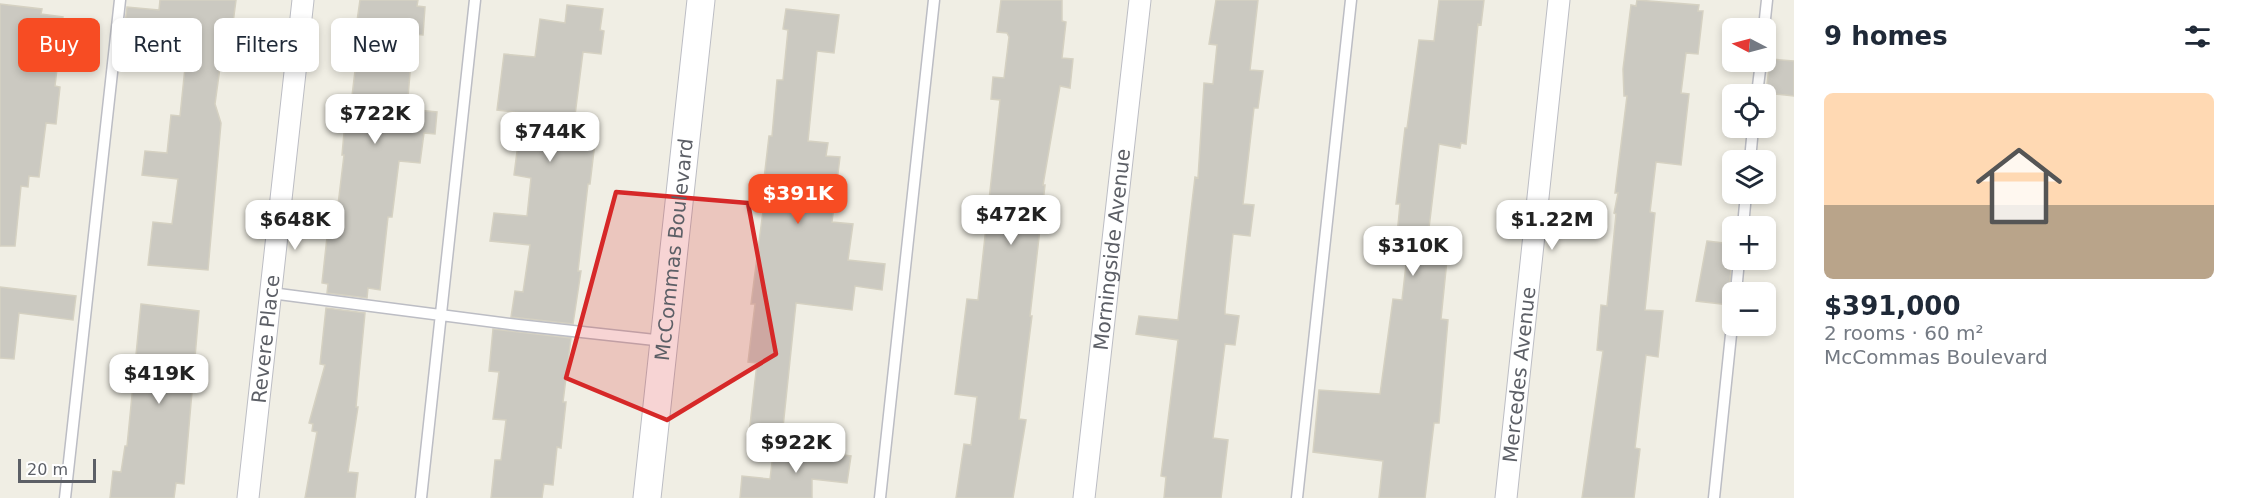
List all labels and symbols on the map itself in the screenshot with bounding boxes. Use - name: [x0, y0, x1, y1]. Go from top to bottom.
- north arrow: [1722, 18, 1776, 72]
- pin: $722K: [333, 94, 417, 145]
- pin: $744K: [508, 112, 592, 163]
- street label: McCommas Boulevard: [650, 137, 698, 362]
- street label: Morningside Avenue: [1089, 147, 1135, 352]
- pin: $391K: [756, 174, 840, 225]
- pin: $472K: [969, 195, 1053, 246]
- pin: $648K: [253, 200, 337, 251]
- pin: $1.22M: [1503, 200, 1601, 251]
- pin: $310K: [1371, 226, 1455, 277]
- street label: Revere Place: [247, 273, 285, 404]
- street label: Mercedes Avenue: [1498, 286, 1540, 464]
- pin: $419K: [117, 354, 201, 405]
- pin: $922K: [754, 423, 838, 474]
- scale bar: [18, 456, 96, 484]

